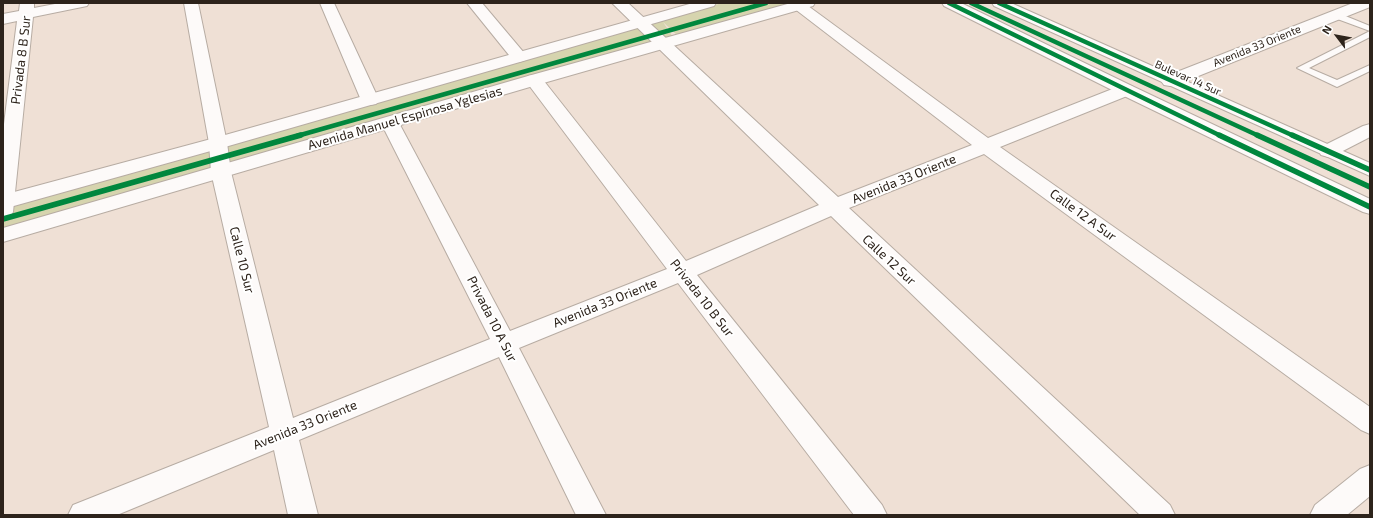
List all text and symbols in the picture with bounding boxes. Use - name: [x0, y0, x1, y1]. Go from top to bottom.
- street label: Privada 8 B Sur: [8, 15, 34, 105]
- north arrow: [1317, 16, 1357, 56]
- street label: Avenida 33 Oriente: [1211, 22, 1303, 70]
- text: N: [1319, 23, 1334, 36]
- street label: Bulevar 14 Sur: [1153, 57, 1223, 99]
- street label: Avenida Manuel Espinosa Yglesias: [306, 83, 504, 153]
- street label: Avenida 33 Oriente: [850, 151, 958, 207]
- street label: Calle 12 A Sur: [1047, 186, 1119, 244]
- street label: Calle 10 Sur: [226, 225, 258, 295]
- street label: Calle 12 Sur: [859, 231, 919, 289]
- street label: Privada 10 B Sur: [667, 256, 737, 340]
- street label: Privada 10 A Sur: [464, 273, 520, 365]
- street label: Avenida 33 Oriente: [551, 275, 659, 331]
- street label: Avenida 33 Oriente: [251, 397, 359, 453]

